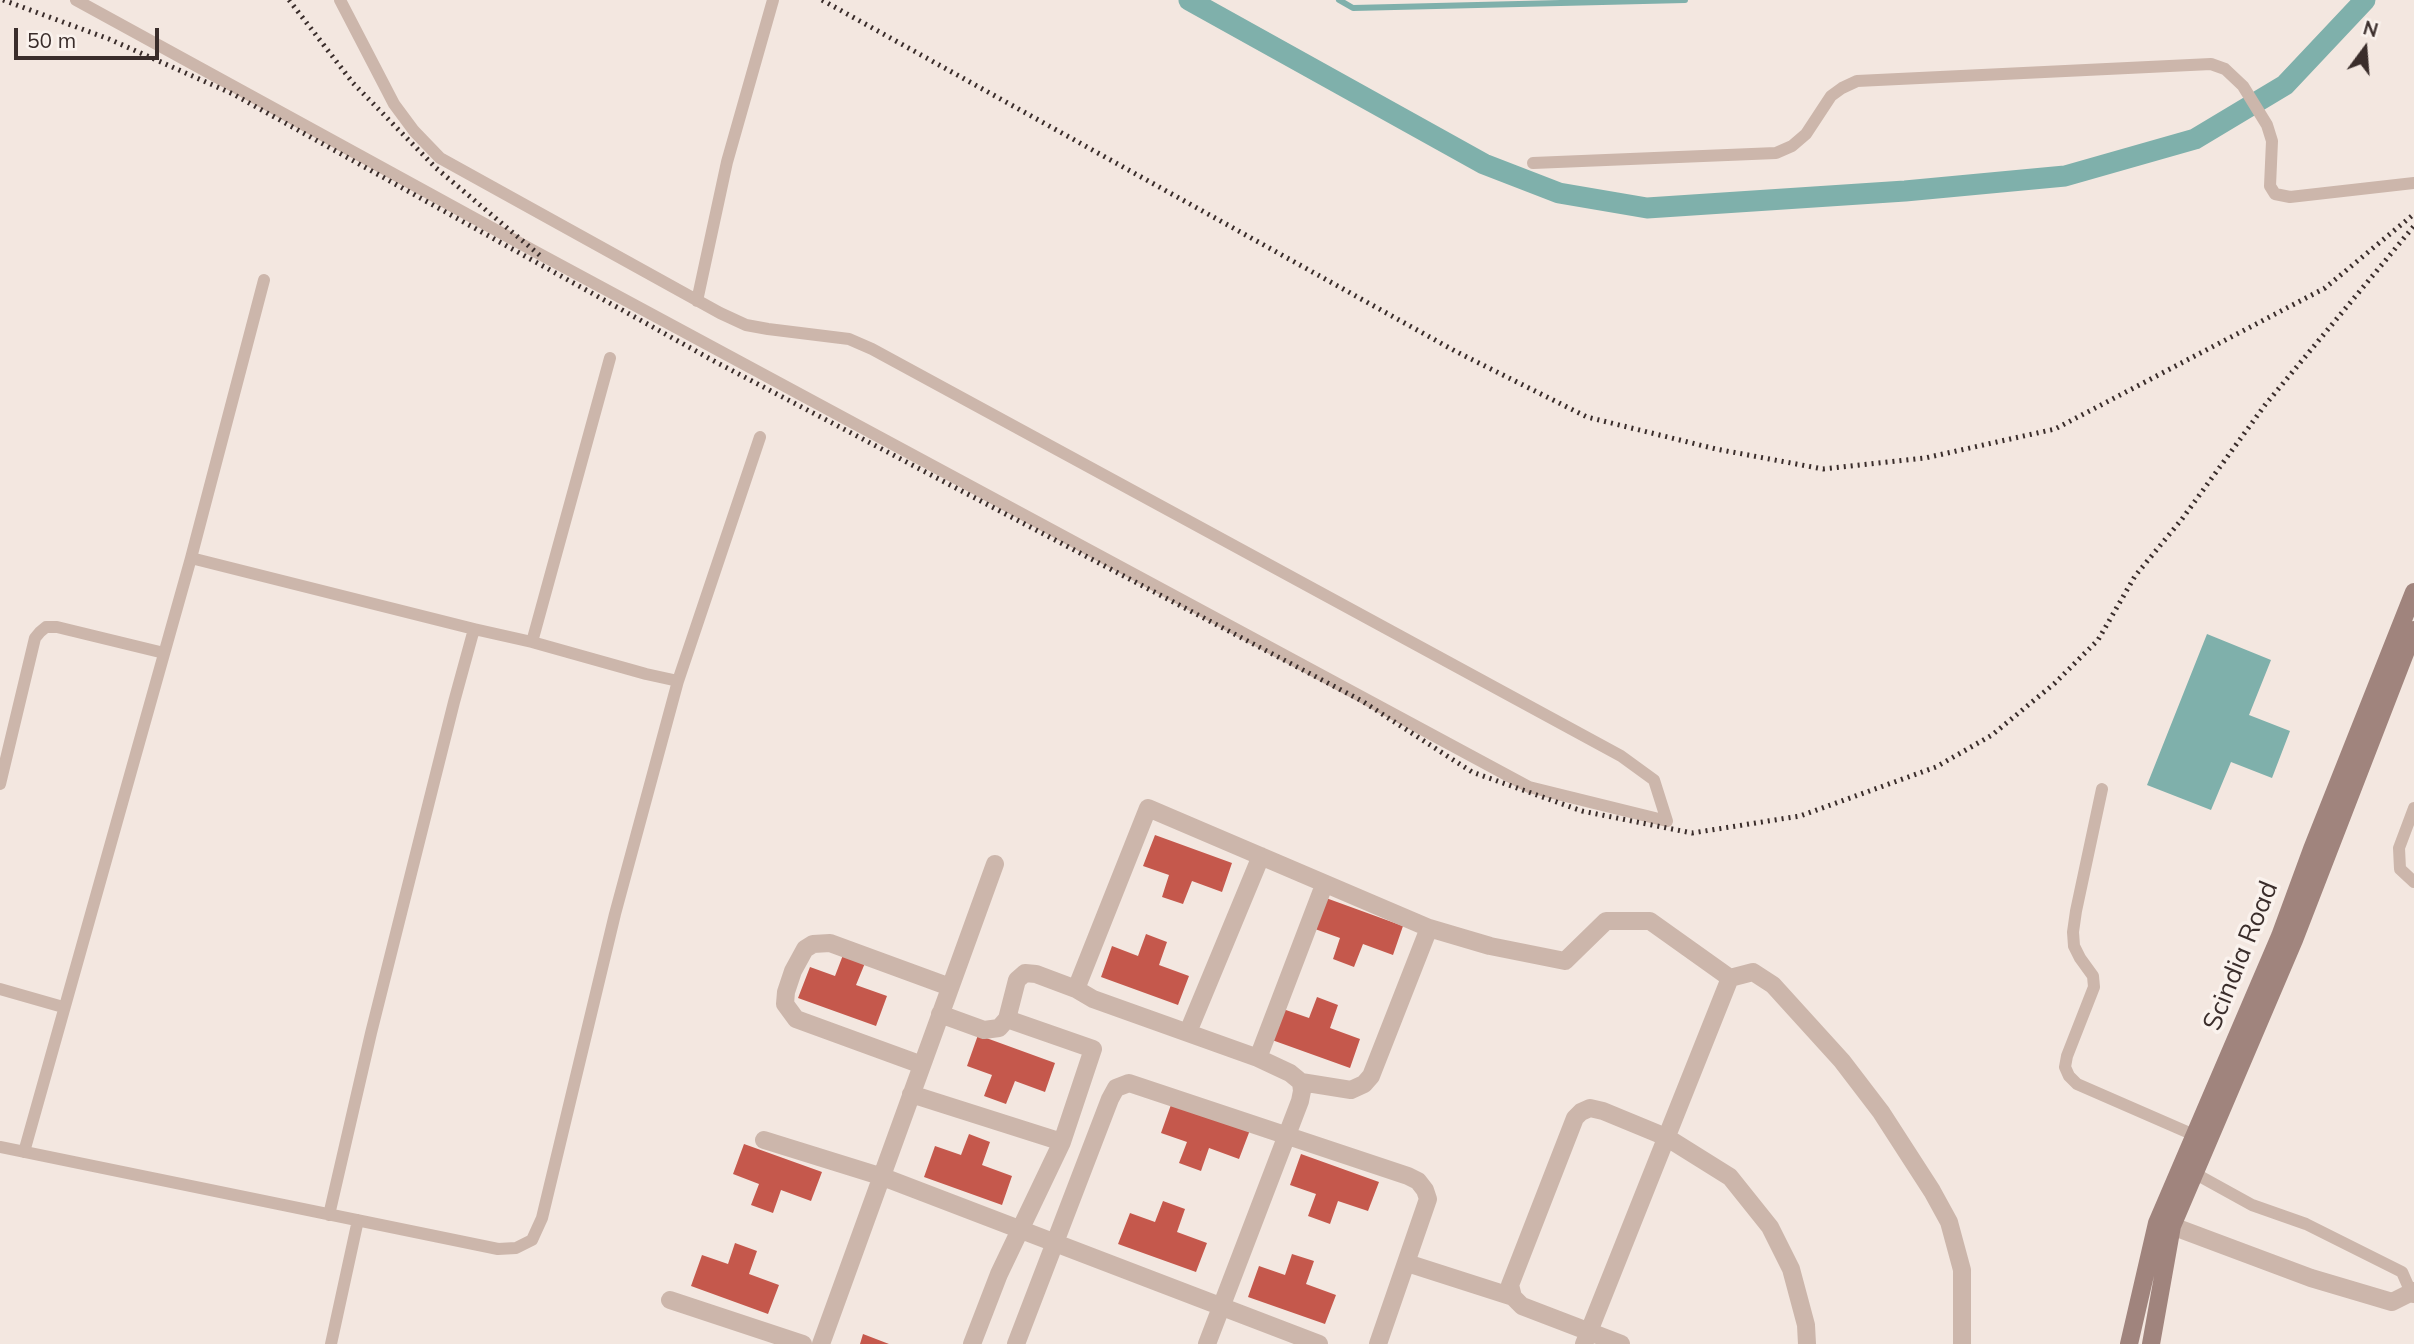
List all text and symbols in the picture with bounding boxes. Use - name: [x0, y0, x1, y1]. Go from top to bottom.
- scale bar: [18, 14, 163, 58]
- north arrow: [2330, 14, 2400, 84]
- text: N: [2361, 15, 2381, 42]
- text: 50 m: [27, 27, 76, 53]
- street label: Scindia Road: [2197, 877, 2285, 1035]

